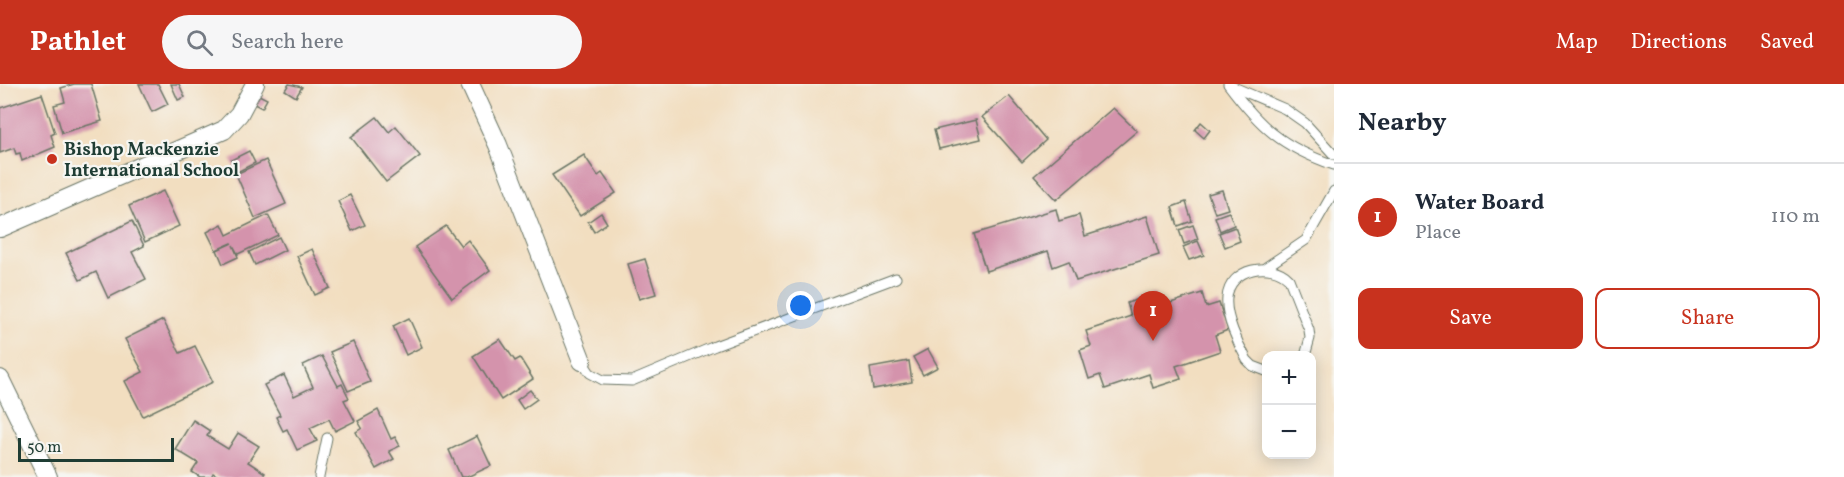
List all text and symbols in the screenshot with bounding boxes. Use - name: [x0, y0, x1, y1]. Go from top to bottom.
- search box: [162, 15, 582, 69]
- text: Pathlet: [30, 23, 126, 62]
- icon: search: [183, 26, 216, 59]
- text: Search here: [231, 27, 344, 58]
- text: Map: [1556, 28, 1598, 57]
- text: Directions: [1631, 28, 1727, 57]
- text: Saved: [1760, 28, 1814, 57]
- text: Nearby: [1358, 105, 1447, 141]
- place label: Bishop Mackenzie International School: [64, 138, 239, 184]
- marker: Bishop Mackenzie International School: [45, 152, 59, 166]
- text: Water Board: [1415, 188, 1544, 219]
- text: 1: [1373, 203, 1382, 231]
- text: 110 m: [1771, 203, 1820, 231]
- text: Place: [1415, 219, 1461, 247]
- button: Save: [1358, 288, 1583, 349]
- button: Share: [1595, 288, 1820, 349]
- your location: [786, 291, 815, 320]
- pin: 1: [1134, 292, 1172, 341]
- map controls: [1262, 351, 1316, 459]
- button: +: [1262, 351, 1316, 405]
- button: −: [1262, 405, 1316, 459]
- scale bar: [18, 435, 174, 462]
- text: 50 m: [27, 437, 61, 459]

